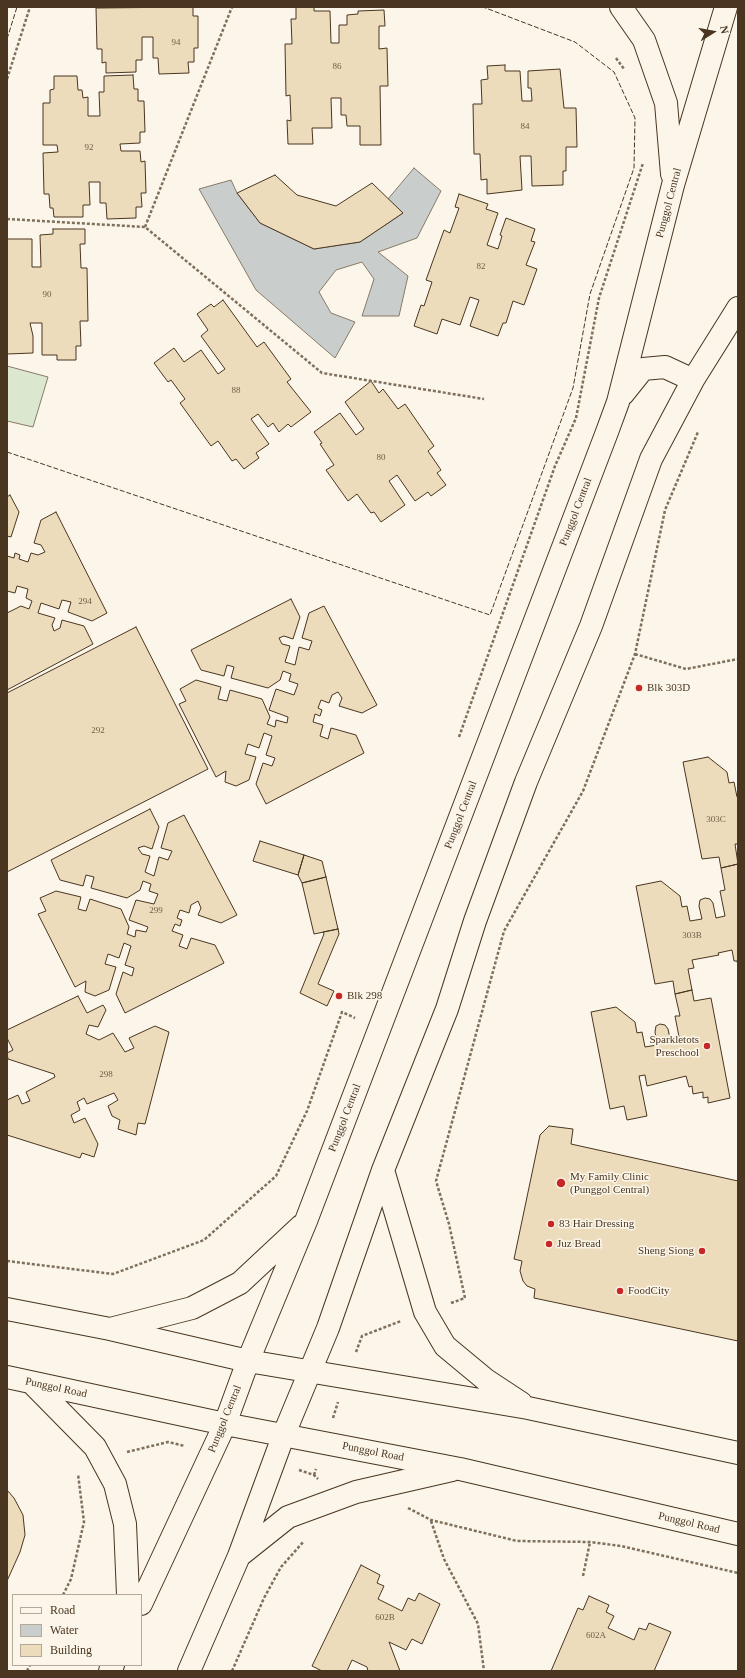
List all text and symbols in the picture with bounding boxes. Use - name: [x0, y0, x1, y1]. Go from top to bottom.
- north arrow: [693, 12, 733, 52]
- text: N: [718, 25, 731, 35]
- house number: 94: [172, 38, 180, 48]
- house number: 86: [332, 62, 342, 72]
- house number: 84: [520, 122, 530, 132]
- house number: 92: [84, 143, 94, 153]
- street label: Punggol Central: [653, 167, 685, 239]
- house number: 82: [476, 262, 486, 272]
- house number: 90: [42, 290, 52, 300]
- house number: 88: [232, 386, 240, 396]
- house number: 80: [376, 453, 386, 463]
- street label: Punggol Central: [557, 476, 595, 548]
- house number: 294: [78, 597, 92, 607]
- place label: Blk 303D: [647, 681, 690, 695]
- marker: Blk 303D: [634, 683, 644, 693]
- house number: 292: [91, 726, 105, 736]
- street label: Punggol Central: [442, 779, 480, 851]
- house number: 303C: [706, 815, 726, 825]
- house number: 299: [149, 906, 163, 916]
- house number: 303B: [682, 931, 702, 941]
- place label: Blk 298: [347, 989, 382, 1003]
- marker: Blk 298: [334, 991, 344, 1001]
- place label: Sparkletots Preschool: [650, 1033, 699, 1059]
- marker: Sparkletots Preschool: [702, 1041, 712, 1051]
- house number: 298: [99, 1070, 113, 1080]
- street label: Punggol Central: [326, 1082, 364, 1154]
- place label: My Family Clinic (Punggol Central): [570, 1170, 649, 1196]
- marker: My Family Clinic (Punggol Central): [555, 1177, 567, 1189]
- place label: 83 Hair Dressing: [559, 1217, 634, 1231]
- marker: 83 Hair Dressing: [546, 1219, 556, 1229]
- place label: Juz Bread: [557, 1237, 601, 1251]
- marker: Juz Bread: [544, 1239, 554, 1249]
- place label: Sheng Siong: [638, 1244, 694, 1258]
- marker: Sheng Siong: [697, 1246, 707, 1256]
- place label: FoodCity: [628, 1284, 670, 1298]
- marker: FoodCity: [615, 1286, 625, 1296]
- street label: Punggol Road: [24, 1375, 88, 1401]
- street label: Punggol Central: [205, 1383, 245, 1455]
- street label: Punggol Road: [341, 1440, 405, 1464]
- street label: Punggol Road: [657, 1510, 721, 1536]
- legend: [12, 1594, 142, 1666]
- text: Road: [50, 1603, 75, 1617]
- house number: 602B: [375, 1613, 395, 1623]
- text: Water: [50, 1623, 78, 1637]
- house number: 602A: [586, 1631, 606, 1641]
- text: Building: [50, 1643, 92, 1657]

